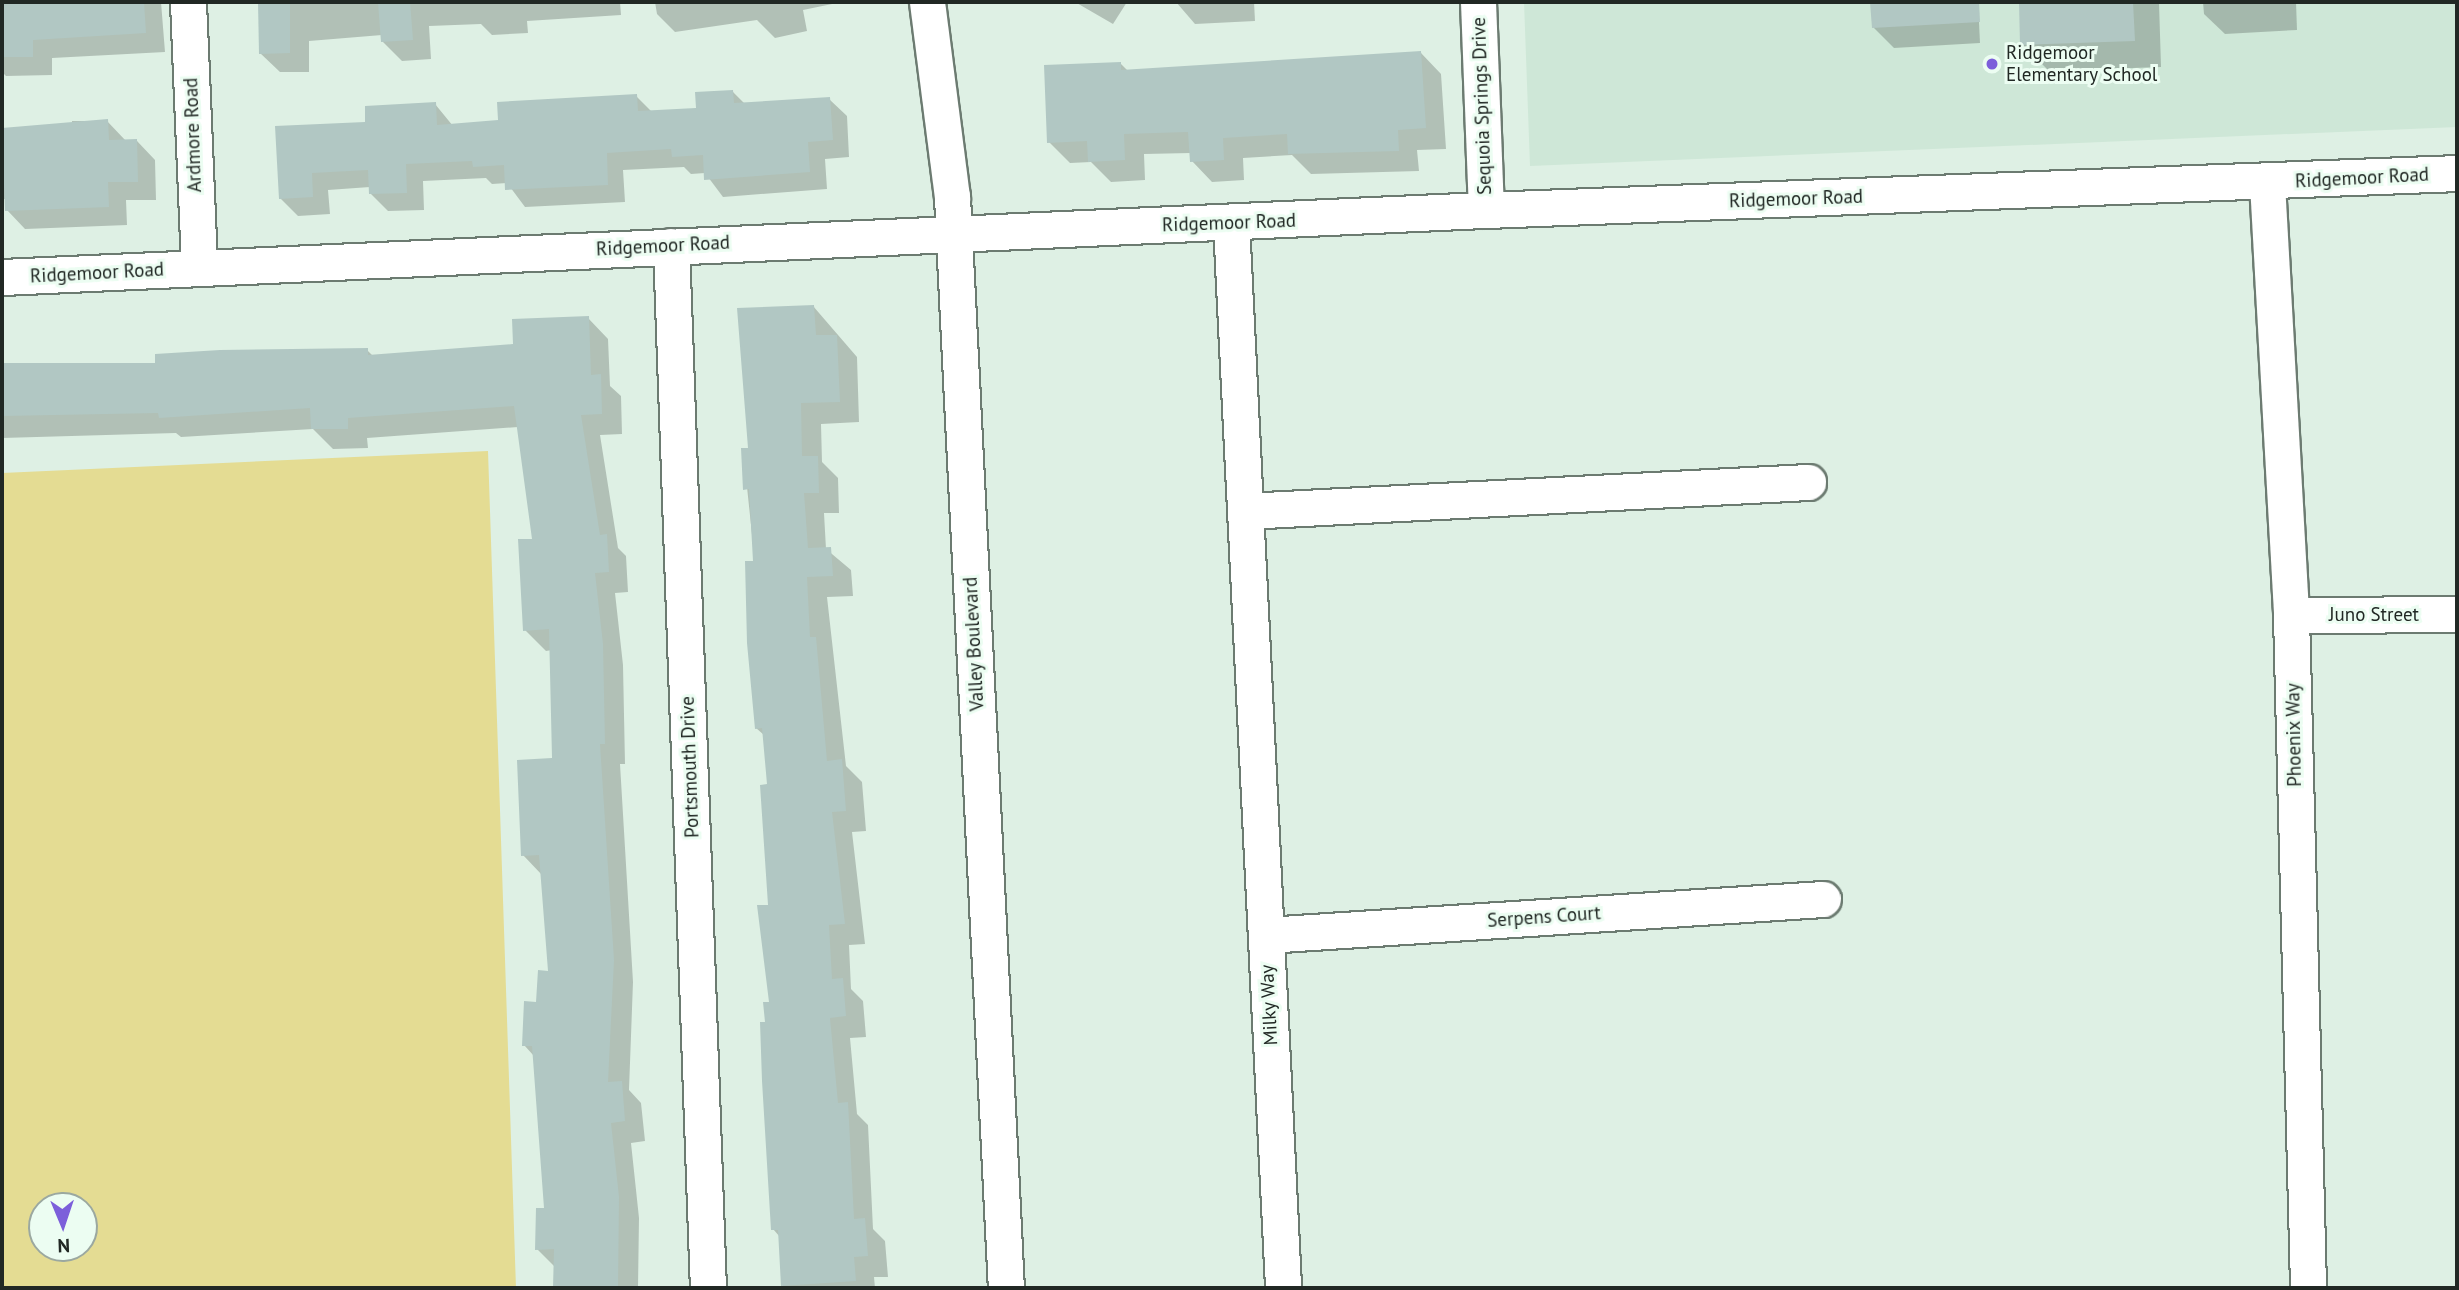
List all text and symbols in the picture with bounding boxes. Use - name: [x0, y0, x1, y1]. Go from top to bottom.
- street label: Sequoia Springs Drive: [1468, 17, 1496, 195]
- place label: Ridgemoor Elementary School: [2006, 42, 2158, 86]
- marker: Ridgemoor Elementary School: [1984, 56, 2000, 72]
- street label: Ardmore Road: [180, 77, 206, 193]
- street label: Ridgemoor Road: [2294, 163, 2430, 193]
- street label: Ridgemoor Road: [1729, 185, 1863, 213]
- street label: Ridgemoor Road: [1162, 209, 1296, 237]
- street label: Ridgemoor Road: [595, 231, 731, 261]
- street label: Ridgemoor Road: [29, 258, 165, 288]
- street label: Valley Boulevard: [959, 576, 989, 712]
- street label: Juno Street: [2329, 604, 2419, 626]
- street label: Phoenix Way: [2282, 683, 2306, 787]
- street label: Portsmouth Drive: [676, 696, 704, 838]
- street label: Serpens Court: [1487, 902, 1601, 932]
- street label: Milky Way: [1255, 964, 1283, 1046]
- north arrow: [28, 1192, 98, 1262]
- text: N: [57, 1234, 70, 1258]

